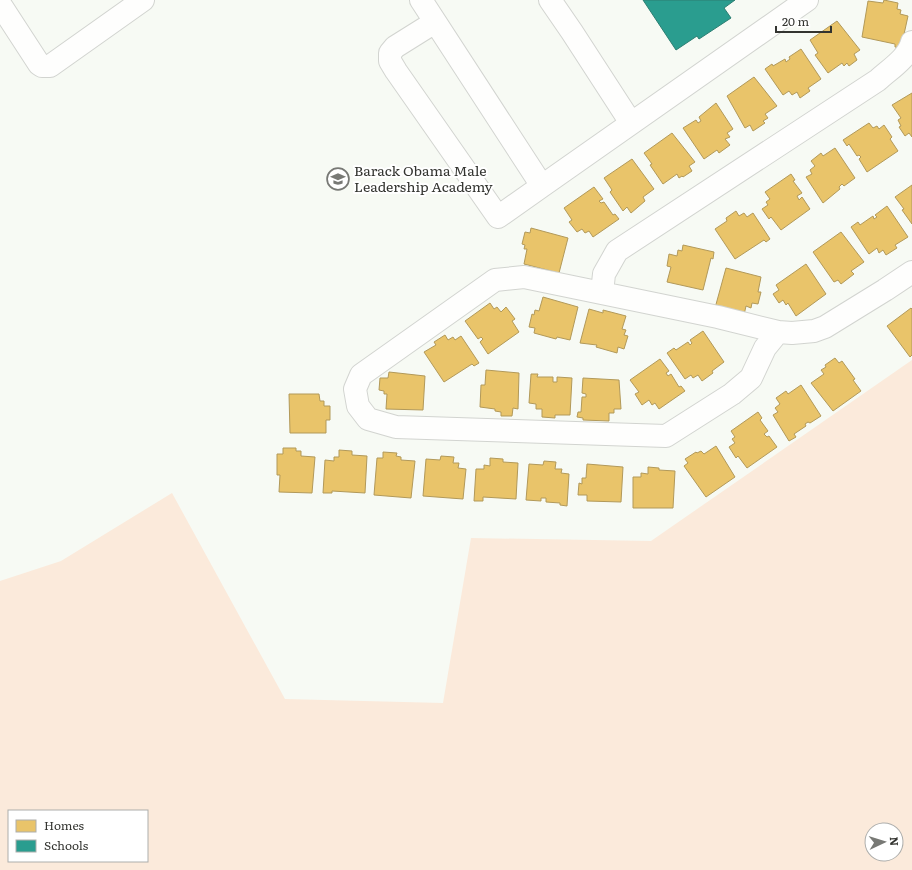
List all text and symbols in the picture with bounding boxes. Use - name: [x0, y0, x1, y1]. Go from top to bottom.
- scale bar: [776, 8, 831, 34]
- text: 20 m: [782, 12, 809, 30]
- place label: Barack Obama Male Leadership Academy: [354, 160, 494, 196]
- school or university icon: Barack Obama Male Leadership Academy: [325, 166, 351, 192]
- legend: [8, 810, 148, 862]
- text: Homes: [44, 816, 84, 834]
- north arrow: [864, 822, 904, 862]
- text: Schools: [44, 836, 89, 854]
- text: N: [887, 836, 903, 846]

